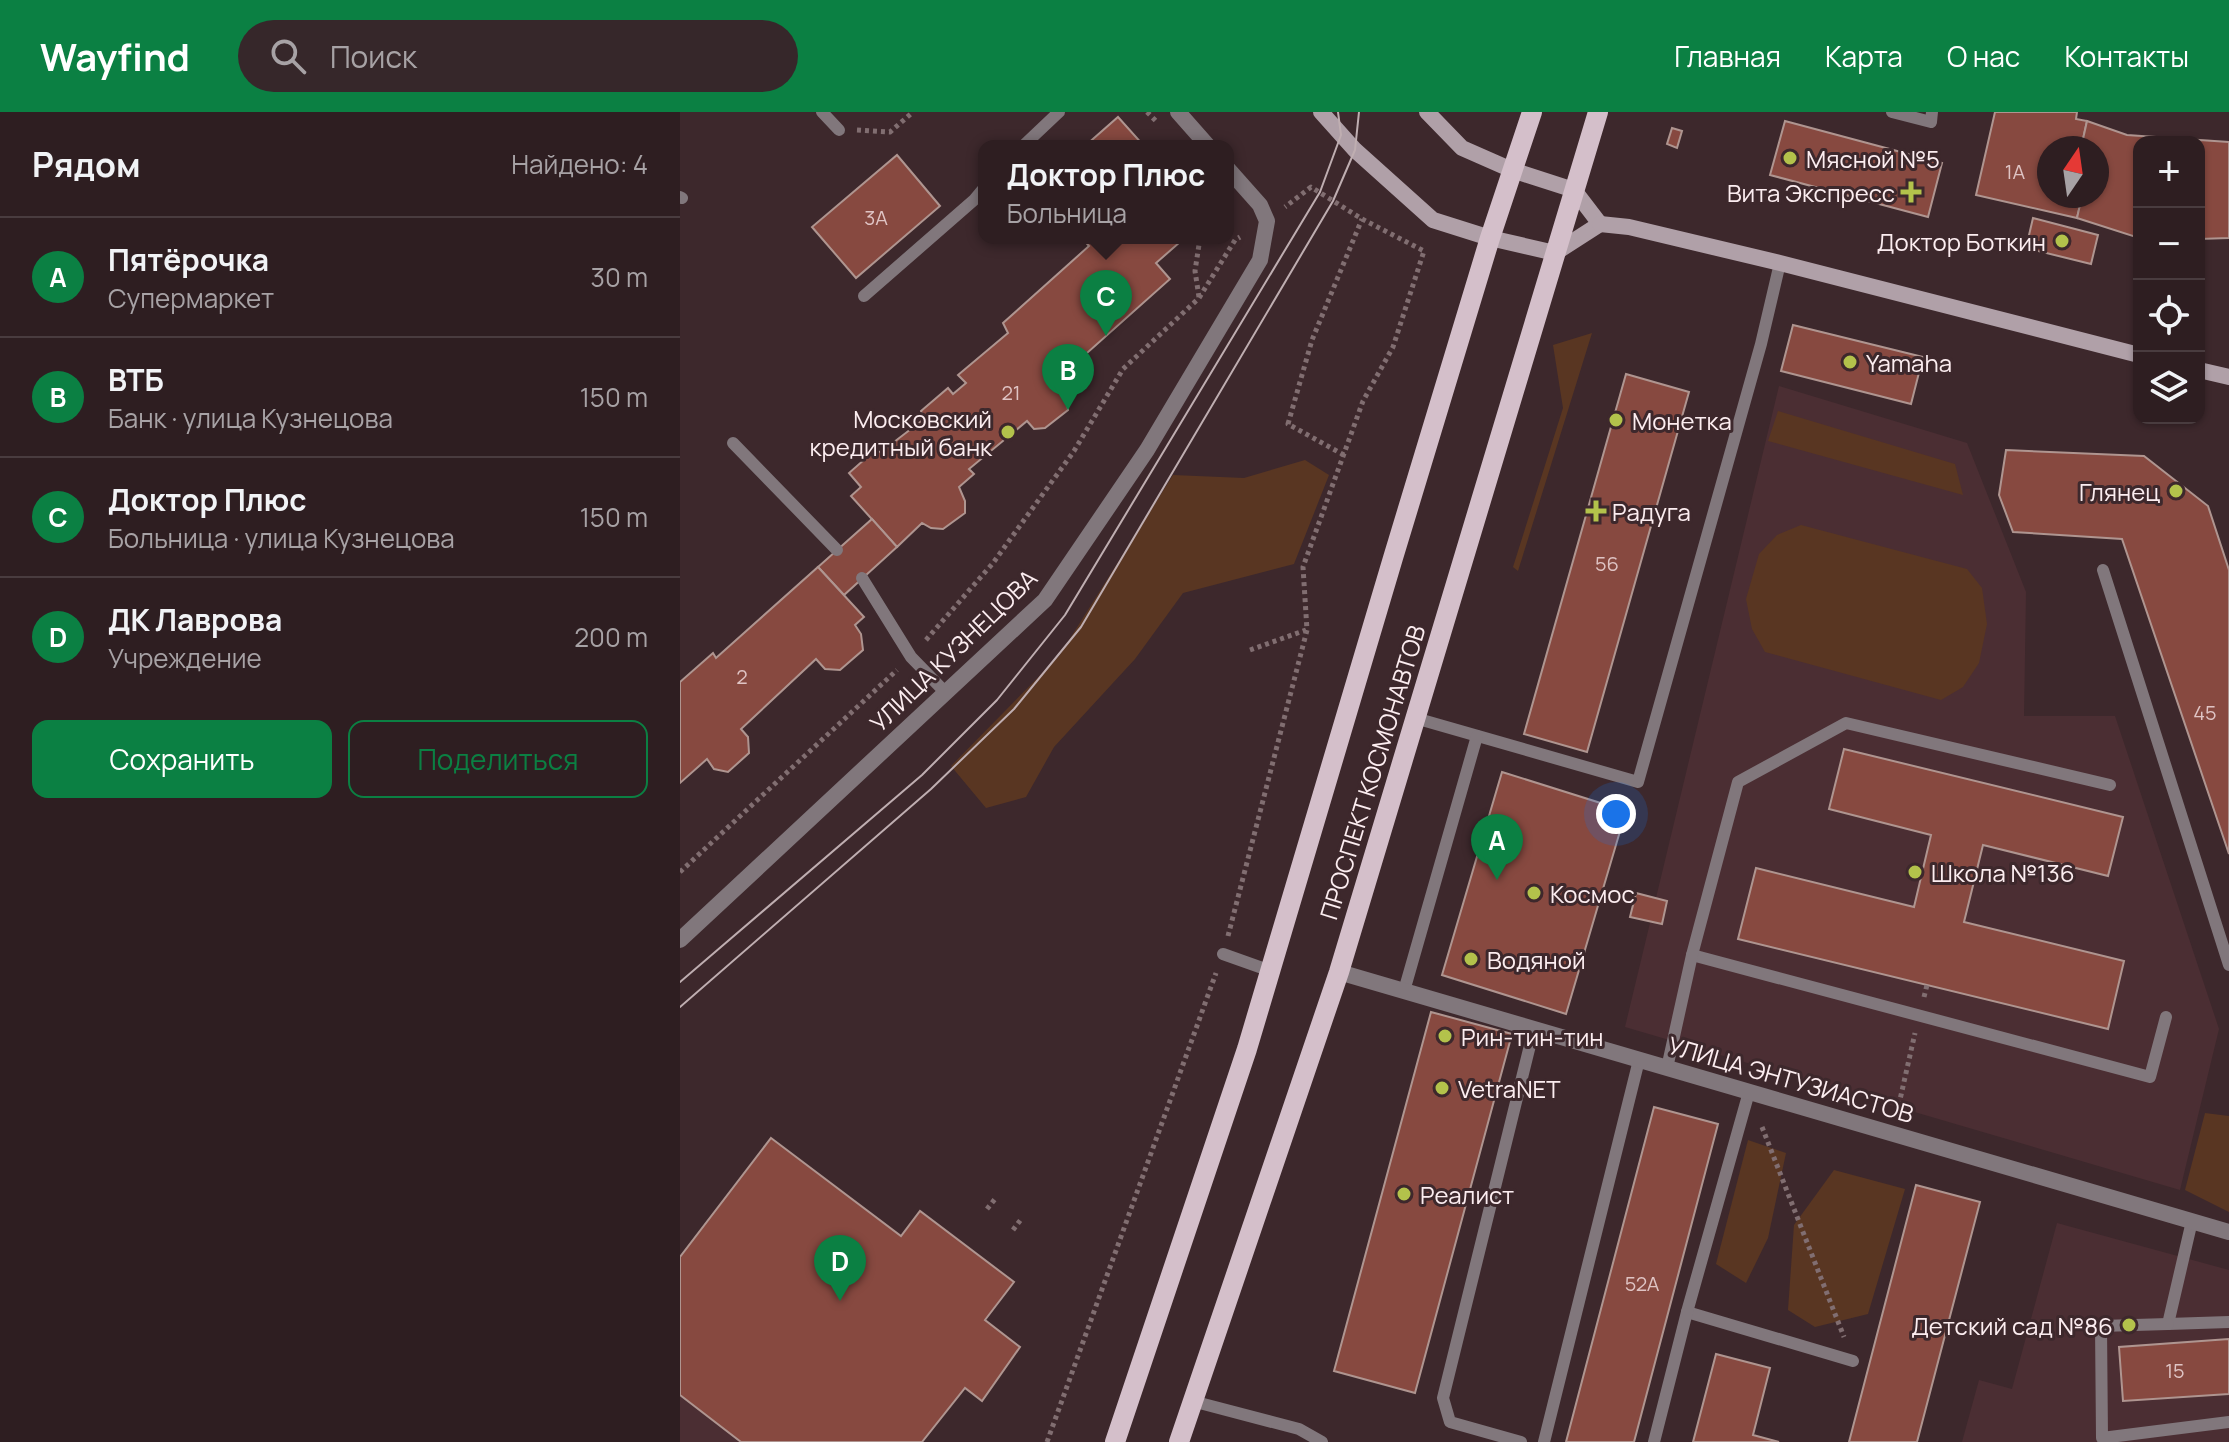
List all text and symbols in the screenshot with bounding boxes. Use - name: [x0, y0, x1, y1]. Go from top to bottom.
- search box: [238, 20, 798, 92]
- text: Wayfind: [40, 30, 190, 82]
- icon: search: [266, 34, 310, 78]
- text: Поиск: [330, 36, 417, 77]
- text: Главная: [1674, 37, 1781, 75]
- text: Карта: [1825, 37, 1903, 75]
- text: О нас: [1947, 37, 2020, 75]
- text: Контакты: [2064, 37, 2189, 75]
- north arrow: [2037, 136, 2109, 208]
- map controls: [2133, 136, 2205, 424]
- button: +: [2133, 136, 2205, 208]
- popup: [978, 140, 1234, 244]
- text: Рядом: [32, 141, 141, 187]
- place label: Мясной №5: [1806, 142, 1940, 175]
- text: Найдено: 4: [511, 146, 648, 182]
- marker: Мясной №5: [1781, 149, 1799, 167]
- text: Доктор Плюс: [1007, 154, 1205, 195]
- house number: 1А: [2005, 158, 2026, 185]
- place label: Вита Экспресс: [1727, 176, 1895, 209]
- marker: Вита Экспресс: [1902, 183, 1920, 201]
- text: Больница: [1007, 195, 1127, 231]
- house number: 3А: [864, 204, 888, 231]
- button: −: [2133, 208, 2205, 280]
- place label: Доктор Боткин: [1877, 225, 2046, 258]
- marker: Доктор Боткин: [2053, 232, 2071, 250]
- text: Пятёрочка: [108, 239, 269, 280]
- text: A: [49, 259, 67, 295]
- text: 30 m: [591, 259, 648, 295]
- pin: C: [1080, 270, 1132, 336]
- text: Супермаркет: [108, 280, 274, 316]
- button: locate: [2133, 280, 2205, 352]
- pin: B: [1042, 344, 1094, 410]
- place label: Yamaha: [1866, 346, 1952, 379]
- button: layers: [2133, 352, 2205, 424]
- marker: Yamaha: [1841, 353, 1859, 371]
- text: ВТБ: [108, 359, 164, 400]
- text: B: [50, 379, 66, 415]
- text: 150 m: [580, 379, 648, 415]
- house number: 21: [1001, 379, 1021, 406]
- text: Банк · улица Кузнецова: [108, 400, 393, 436]
- place label: Московский кредитный банк: [810, 402, 993, 463]
- place label: Монетка: [1632, 404, 1732, 437]
- marker: Монетка: [1607, 411, 1625, 429]
- marker: Московский кредитный банк: [999, 423, 1017, 441]
- place label: Глянец: [2079, 475, 2160, 508]
- text: Доктор Плюс: [108, 479, 307, 520]
- marker: Глянец: [2167, 482, 2185, 500]
- place label: Радуга: [1612, 495, 1691, 528]
- text: C: [48, 499, 68, 535]
- text: 150 m: [580, 499, 648, 535]
- marker: Радуга: [1587, 502, 1605, 520]
- text: Больница · улица Кузнецова: [108, 520, 455, 556]
- house number: 56: [1595, 550, 1619, 577]
- street label: УЛИЦА КУЗНЕЦОВА: [862, 561, 1044, 739]
- text: ДК Лаврова: [108, 599, 282, 640]
- text: D: [49, 619, 67, 655]
- text: 200 m: [574, 619, 648, 655]
- street label: ПРОСПЕКТ КОСМОНАВТОВ: [1311, 621, 1433, 923]
- text: Учреждение: [108, 640, 262, 676]
- house number: 2: [736, 663, 748, 690]
- house number: 45: [2193, 699, 2217, 726]
- button: Сохранить: [32, 720, 332, 798]
- button: Поделиться: [348, 720, 648, 798]
- your location: [1596, 794, 1636, 834]
- pin: A: [1471, 814, 1523, 880]
- place label: Школа №136: [1931, 856, 2075, 889]
- marker: Школа №136: [1906, 863, 1924, 881]
- place label: Космос: [1550, 877, 1635, 910]
- marker: Космос: [1525, 884, 1543, 902]
- place label: Водяной: [1487, 943, 1586, 976]
- marker: Водяной: [1462, 950, 1480, 968]
- place label: Рин-тин-тин: [1461, 1020, 1604, 1053]
- marker: Рин-тин-тин: [1436, 1027, 1454, 1045]
- street label: УЛИЦА ЭНТУЗИАСТОВ: [1664, 1028, 1918, 1130]
- place label: VetraNET: [1458, 1072, 1561, 1105]
- marker: VetraNET: [1433, 1079, 1451, 1097]
- place label: Реалист: [1420, 1178, 1514, 1211]
- marker: Реалист: [1395, 1185, 1413, 1203]
- pin: D: [814, 1235, 866, 1301]
- house number: 52А: [1625, 1270, 1660, 1297]
- place label: Детский сад №86: [1911, 1309, 2113, 1342]
- marker: Детский сад №86: [2120, 1316, 2138, 1334]
- house number: 15: [2165, 1357, 2185, 1384]

